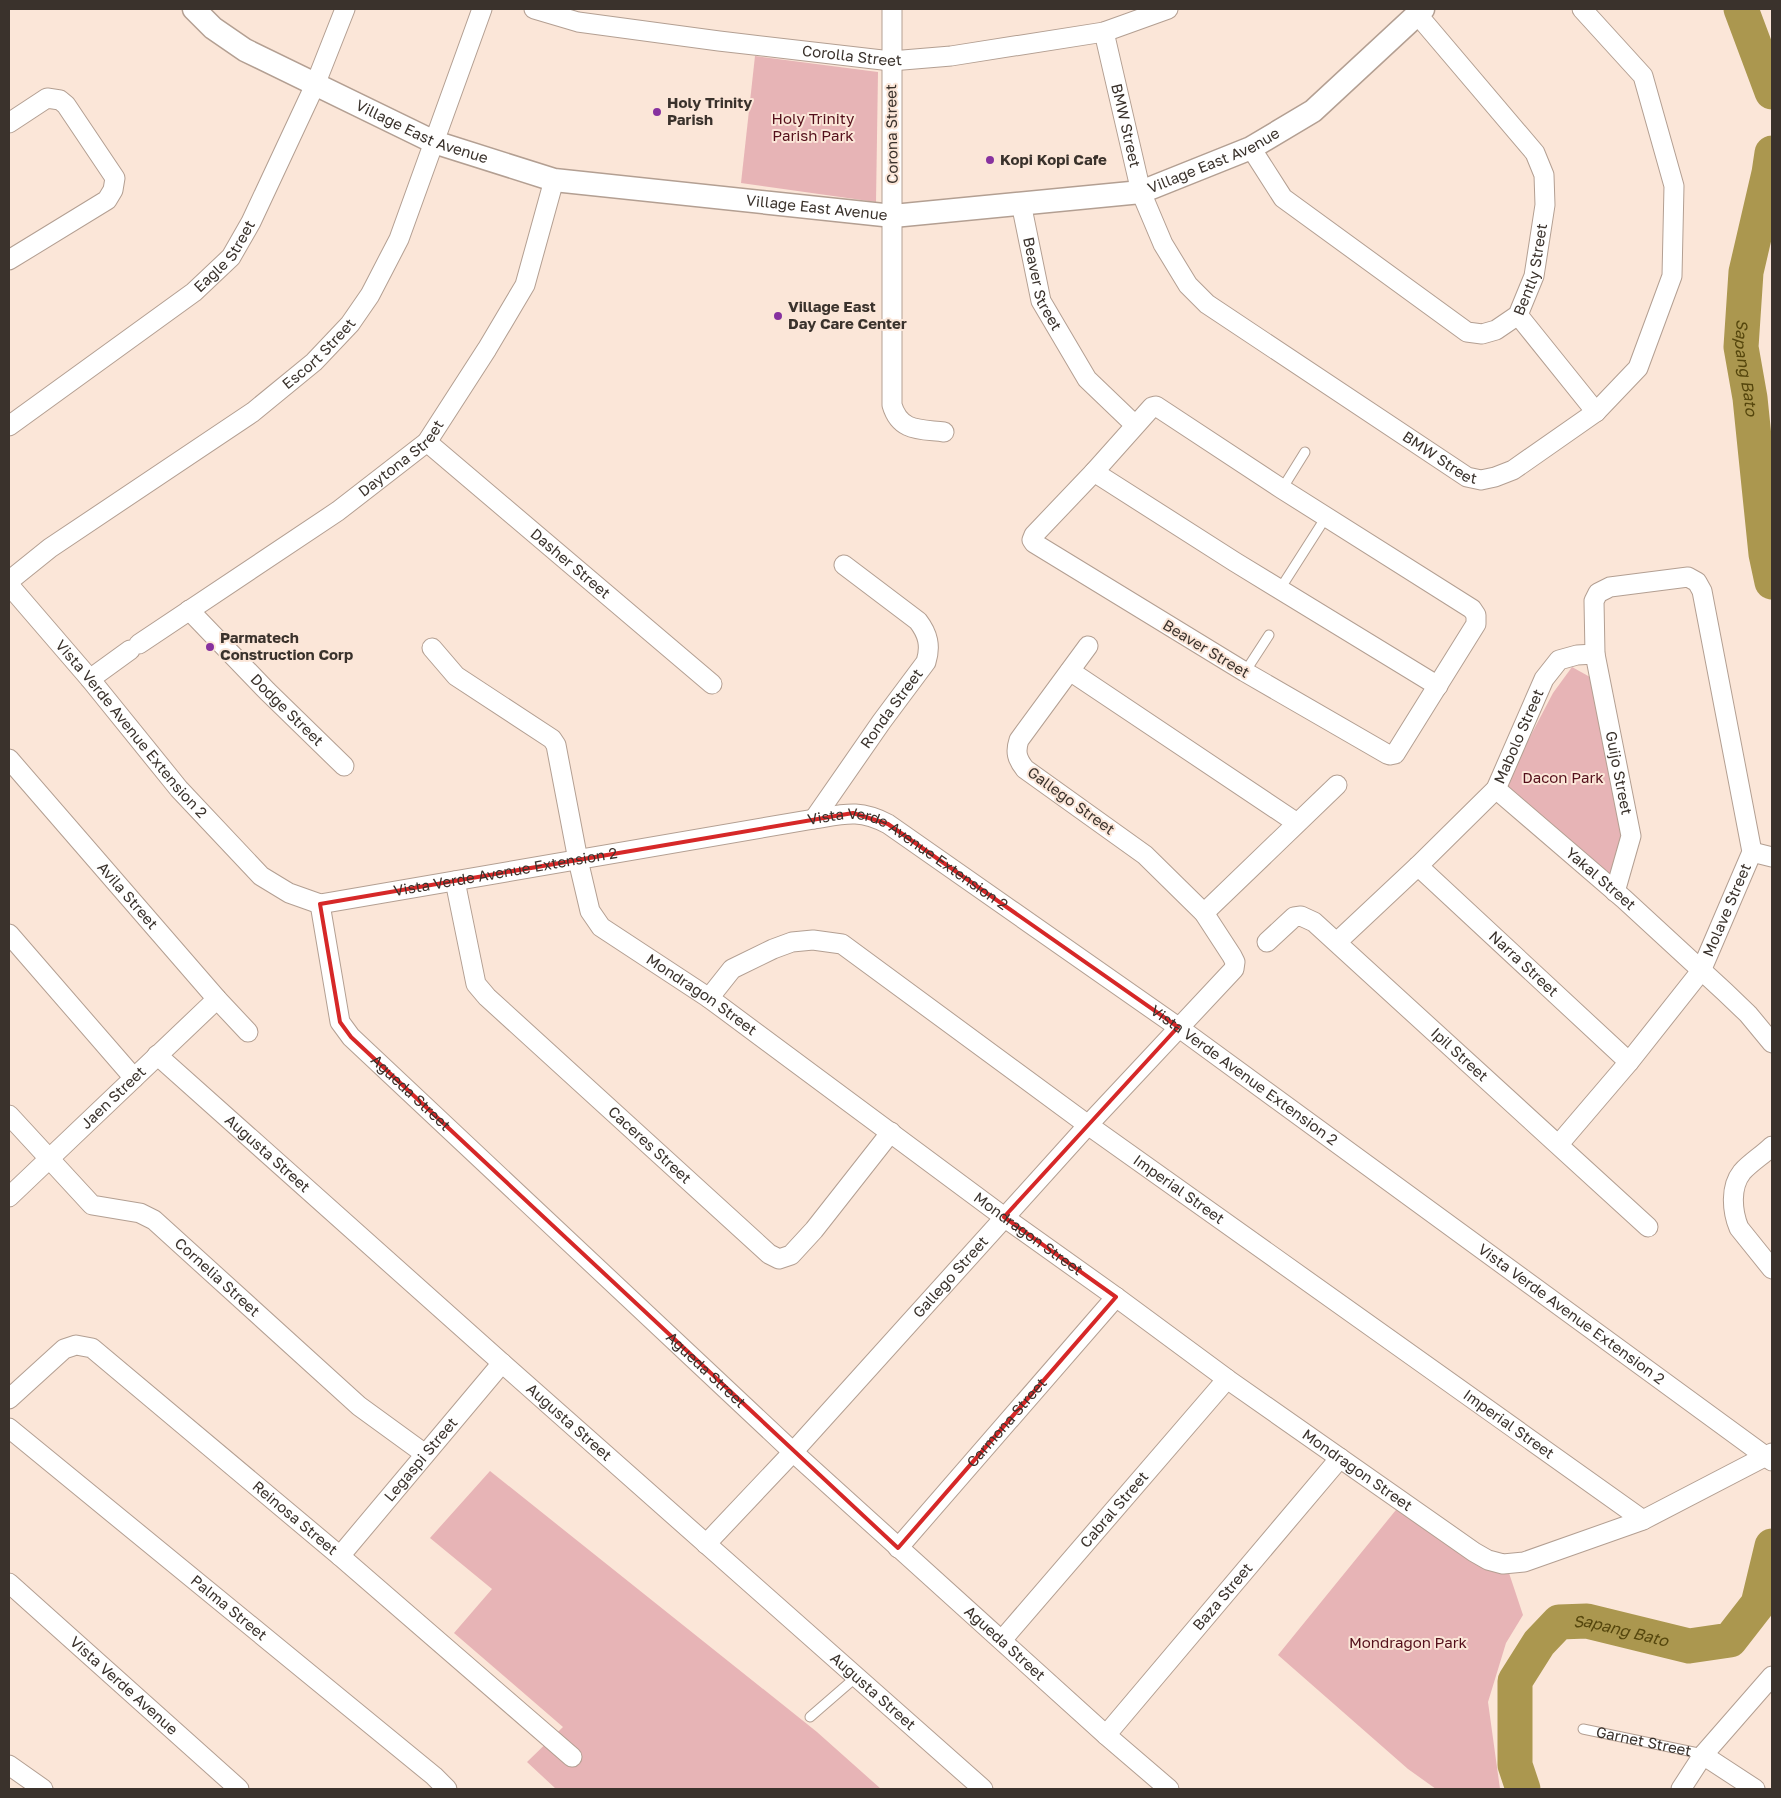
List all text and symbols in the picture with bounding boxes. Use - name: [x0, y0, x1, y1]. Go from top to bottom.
- street label: Corolla Street: [801, 41, 902, 69]
- street label: BMW Street: [1108, 82, 1145, 169]
- street label: Corona Street: [881, 84, 901, 184]
- place label: Holy Trinity Parish: [667, 93, 752, 128]
- street label: Village East Avenue: [353, 95, 491, 167]
- marker: Holy Trinity Parish: [651, 106, 663, 118]
- park label: Holy Trinity Parish Park: [772, 109, 855, 144]
- street label: Village East Avenue: [1145, 123, 1283, 196]
- place label: Kopi Kopi Cafe: [1000, 150, 1107, 168]
- marker: Kopi Kopi Cafe: [984, 154, 996, 166]
- street label: Village East Avenue: [745, 190, 889, 223]
- street label: Eagle Street: [190, 217, 258, 295]
- street label: Bently Street: [1509, 222, 1550, 318]
- street label: Beaver Street: [1020, 235, 1066, 333]
- place label: Village East Day Care Center: [788, 297, 907, 332]
- marker: Village East Day Care Center: [772, 310, 784, 322]
- street label: Escort Street: [278, 315, 359, 392]
- water label: Sapang Bato: [1731, 319, 1762, 418]
- street label: Daytona Street: [354, 416, 447, 500]
- street label: BMW Street: [1400, 427, 1479, 487]
- street label: Dasher Street: [527, 524, 614, 602]
- street label: Beaver Street: [1160, 615, 1253, 681]
- place label: Parmatech Construction Corp: [220, 628, 353, 663]
- street label: Vista Verde Avenue Extension 2: [52, 636, 211, 821]
- marker: Parmatech Construction Corp: [204, 641, 216, 653]
- street label: Ronda Street: [856, 665, 926, 751]
- street label: Dodge Street: [247, 670, 328, 749]
- street label: Mabolo Street: [1489, 686, 1547, 786]
- street label: Guijo Street: [1602, 729, 1637, 816]
- street label: Gallego Street: [1024, 762, 1119, 838]
- park label: Dacon Park: [1522, 768, 1604, 786]
- street label: Vista Verde Avenue Extension 2: [806, 804, 1012, 913]
- street label: Vista Verde Avenue Extension 2: [392, 843, 619, 899]
- street label: Yakal Street: [1563, 843, 1640, 913]
- street label: Avila Street: [94, 858, 162, 932]
- street label: Molave Street: [1698, 860, 1754, 959]
- street label: Narra Street: [1486, 927, 1563, 1000]
- street label: Mondragon Street: [643, 949, 761, 1038]
- street label: Vista Verde Avenue Extension 2: [1148, 1001, 1342, 1149]
- street label: Ipil Street: [1428, 1023, 1492, 1085]
- street label: Agueda Street: [368, 1050, 455, 1134]
- street label: Jaen Street: [76, 1062, 149, 1132]
- street label: Caceres Street: [605, 1102, 695, 1187]
- street label: Augusta Street: [222, 1110, 314, 1195]
- street label: Imperial Street: [1130, 1150, 1228, 1227]
- street label: Mondragon Street: [971, 1188, 1087, 1279]
- street label: Gallego Street: [909, 1232, 991, 1321]
- street label: Cornelia Street: [172, 1233, 264, 1320]
- street label: Vista Verde Avenue Extension 2: [1475, 1239, 1669, 1388]
- street label: Agueda Street: [663, 1328, 750, 1411]
- street label: Carmona Street: [962, 1374, 1050, 1470]
- street label: Augusta Street: [523, 1379, 616, 1464]
- street label: Imperial Street: [1460, 1385, 1558, 1462]
- street label: Legaspi Street: [380, 1413, 461, 1505]
- street label: Mondragon Street: [1299, 1425, 1416, 1514]
- street label: Cabral Street: [1076, 1467, 1151, 1551]
- street label: Reinosa Street: [249, 1477, 342, 1558]
- street label: Baza Street: [1188, 1559, 1256, 1634]
- street label: Palma Street: [188, 1571, 271, 1644]
- street label: Agueda Street: [961, 1602, 1050, 1684]
- water label: Sapang Bato: [1573, 1610, 1672, 1651]
- street label: Vista Verde Avenue: [67, 1632, 182, 1738]
- park label: Mondragon Park: [1349, 1633, 1468, 1651]
- street label: Augusta Street: [827, 1648, 920, 1733]
- street label: Garnet Street: [1595, 1722, 1693, 1759]

